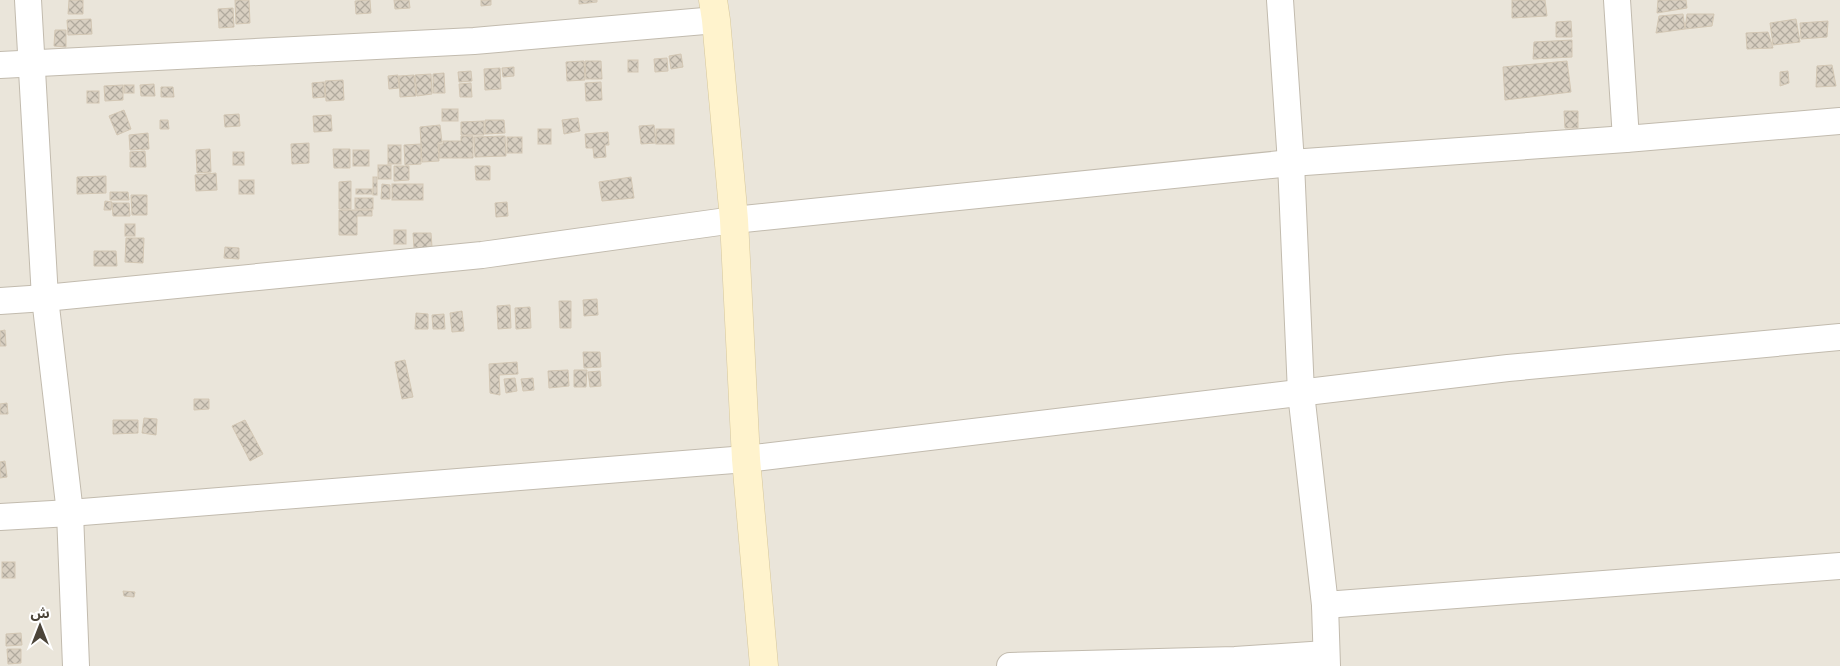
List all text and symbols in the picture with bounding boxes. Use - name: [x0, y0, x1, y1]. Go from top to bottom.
- north arrow: [15, 601, 65, 651]
- text: ش: [30, 607, 50, 621]

